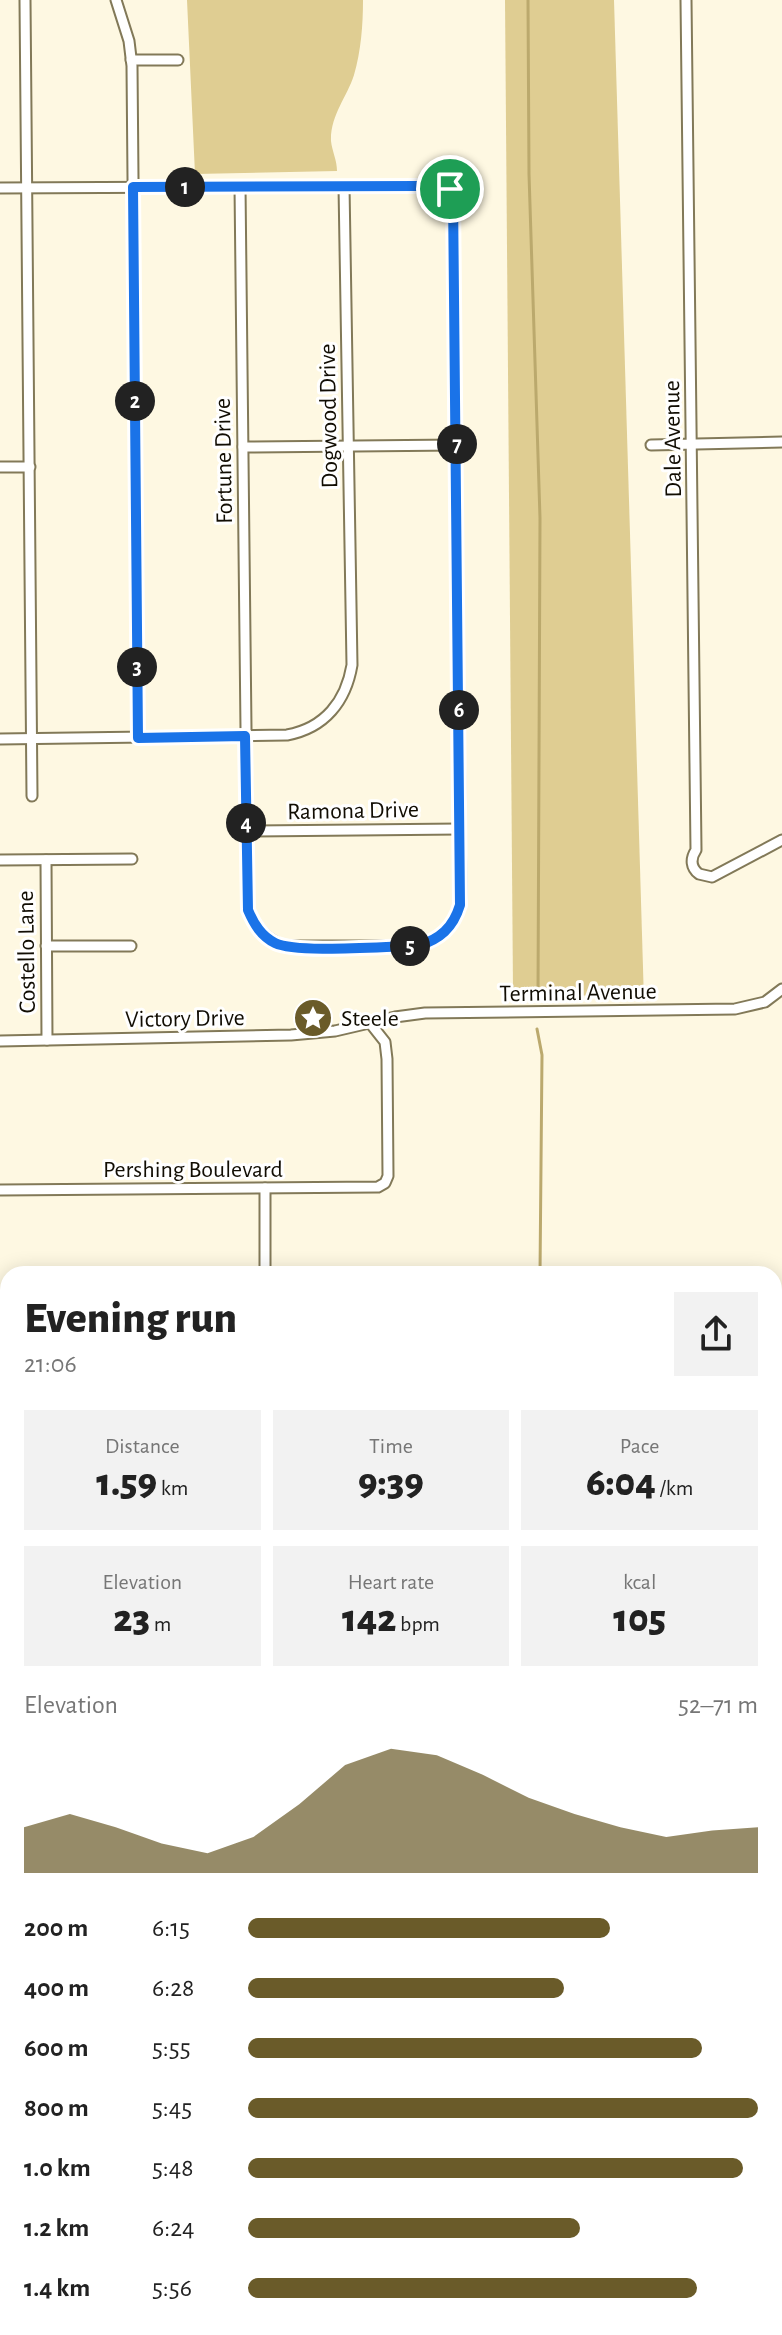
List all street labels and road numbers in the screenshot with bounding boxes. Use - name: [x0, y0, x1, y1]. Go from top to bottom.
- street label: Dogwood Drive: [316, 343, 342, 489]
- street label: Dale Avenue: [660, 380, 686, 498]
- street label: Fortune Drive: [211, 398, 237, 524]
- street label: Ramona Drive: [287, 798, 419, 824]
- street label: Costello Lane: [14, 890, 40, 1014]
- street label: Terminal Avenue: [499, 980, 657, 1006]
- street label: Victory Drive: [125, 1006, 245, 1032]
- street label: Pershing Boulevard: [103, 1158, 283, 1182]

